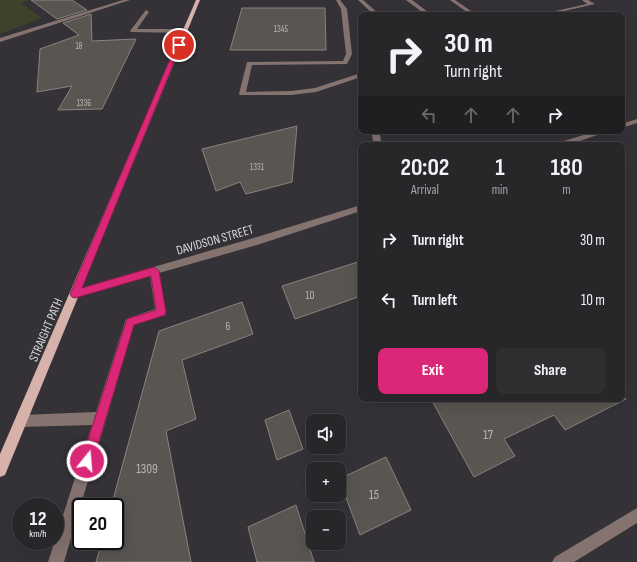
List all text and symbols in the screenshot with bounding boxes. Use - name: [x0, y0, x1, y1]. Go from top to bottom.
- house number: 1345: [274, 24, 289, 35]
- text: 30 m: [444, 27, 493, 60]
- pin: [162, 28, 196, 62]
- icon: right: [378, 28, 430, 80]
- icon: arrive: [168, 34, 190, 56]
- house number: 18: [75, 41, 83, 52]
- text: Turn right: [444, 61, 502, 82]
- house number: 1336: [77, 98, 91, 109]
- icon: left: [418, 104, 440, 126]
- icon: ahead: [460, 104, 482, 126]
- icon: ahead: [502, 104, 524, 126]
- icon: right: [544, 104, 566, 126]
- text: 20:02: [400, 153, 449, 182]
- text: 1: [495, 153, 505, 182]
- text: 180: [550, 153, 583, 182]
- house number: 1331: [250, 162, 265, 173]
- text: Arrival: [411, 182, 439, 198]
- text: min: [492, 182, 508, 198]
- text: m: [562, 182, 571, 198]
- street label: DAVIDSON STREET: [175, 221, 255, 259]
- icon: right: [378, 229, 400, 251]
- text: Turn right: [412, 231, 464, 250]
- text: 30 m: [580, 231, 605, 250]
- house number: 10: [306, 289, 314, 302]
- icon: left: [378, 289, 400, 311]
- text: Turn left: [412, 291, 457, 310]
- text: 10 m: [581, 291, 605, 310]
- street label: STRAIGHT PATH: [25, 296, 67, 364]
- house number: 6: [226, 320, 231, 333]
- button: Exit: [378, 348, 488, 394]
- button: Share: [496, 348, 605, 394]
- map controls: [306, 414, 346, 550]
- button: sound: [306, 414, 346, 454]
- house number: 17: [483, 427, 494, 443]
- position arrow: [66, 440, 108, 482]
- house number: 1309: [136, 461, 158, 477]
- button: +: [306, 462, 346, 502]
- house number: 15: [369, 487, 379, 503]
- speed limit sign: 20: [72, 498, 124, 550]
- text: 12: [30, 507, 46, 531]
- button: −: [306, 510, 346, 550]
- text: km/h: [29, 528, 47, 540]

